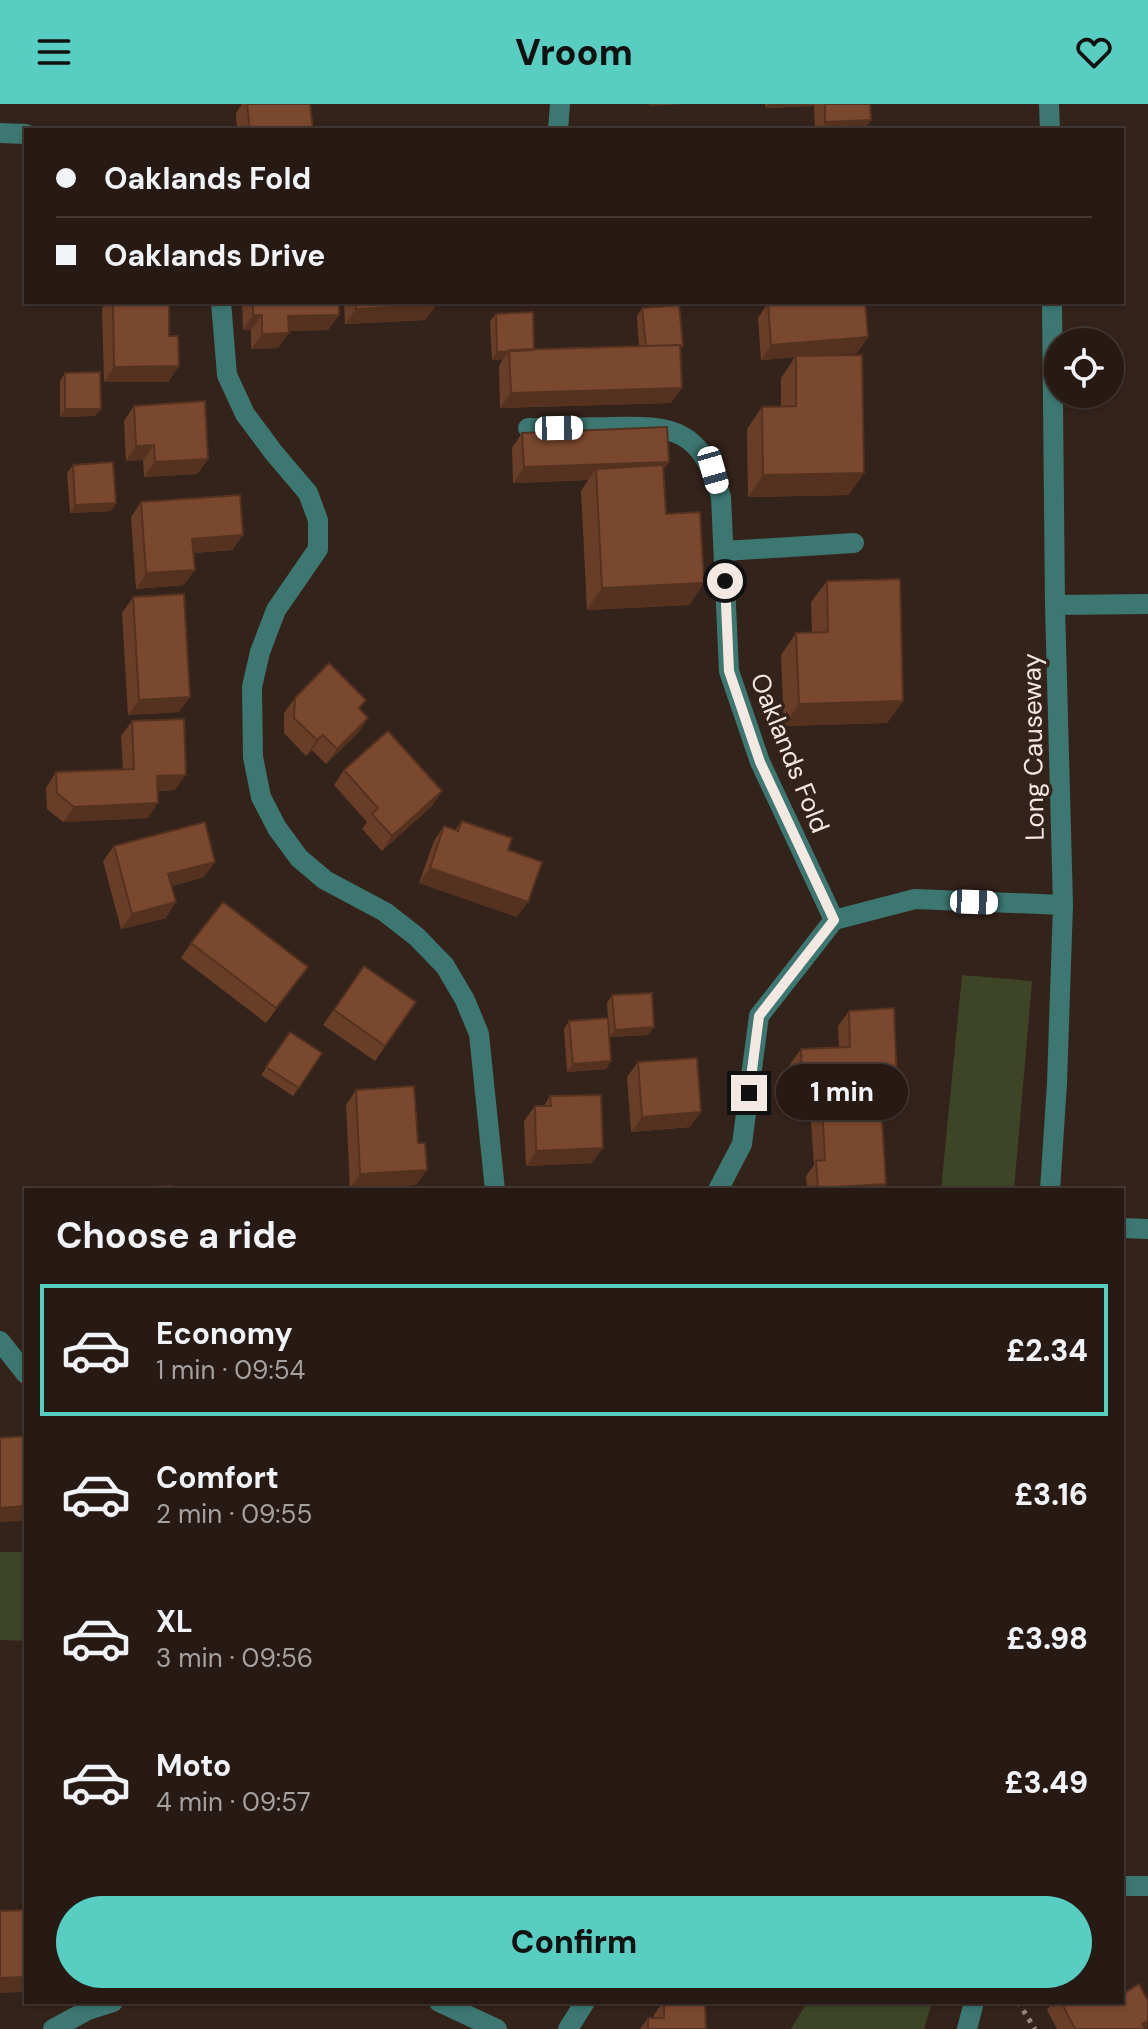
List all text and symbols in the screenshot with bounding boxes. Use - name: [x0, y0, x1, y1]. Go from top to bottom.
- text: Vroom: [515, 29, 633, 76]
- icon: menu: [32, 30, 76, 74]
- icon: heart: [1072, 30, 1116, 74]
- text: Oaklands Fold: [104, 159, 311, 198]
- text: Oaklands Drive: [104, 236, 325, 275]
- map controls: [1044, 328, 1124, 408]
- button: locate: [1044, 328, 1124, 408]
- car: [535, 416, 583, 440]
- car: [695, 444, 731, 496]
- route start: [707, 563, 743, 599]
- street label: Long Causeway: [1014, 653, 1052, 841]
- street label: Oaklands Fold: [743, 668, 837, 838]
- car: [950, 889, 998, 915]
- callout: 1 min: [777, 1065, 909, 1121]
- route end: [731, 1075, 767, 1111]
- text: 1 min: [810, 1075, 874, 1109]
- text: Choose a ride: [56, 1212, 297, 1259]
- icon: car: [60, 1314, 132, 1386]
- text: Economy: [156, 1314, 293, 1353]
- text: £2.34: [1006, 1331, 1088, 1370]
- text: 1 min · 09:54: [156, 1353, 305, 1387]
- icon: car: [60, 1458, 132, 1530]
- text: Comfort: [156, 1458, 279, 1497]
- text: £3.16: [1014, 1475, 1088, 1514]
- text: 2 min · 09:55: [156, 1497, 312, 1531]
- icon: car: [60, 1602, 132, 1674]
- text: XL: [156, 1602, 193, 1641]
- text: £3.98: [1006, 1619, 1088, 1658]
- text: 3 min · 09:56: [156, 1641, 313, 1675]
- icon: car: [60, 1746, 132, 1818]
- text: Moto: [156, 1746, 231, 1785]
- text: £3.49: [1005, 1763, 1088, 1802]
- text: 4 min · 09:57: [156, 1785, 311, 1819]
- button: Confirm: [56, 1896, 1092, 1988]

